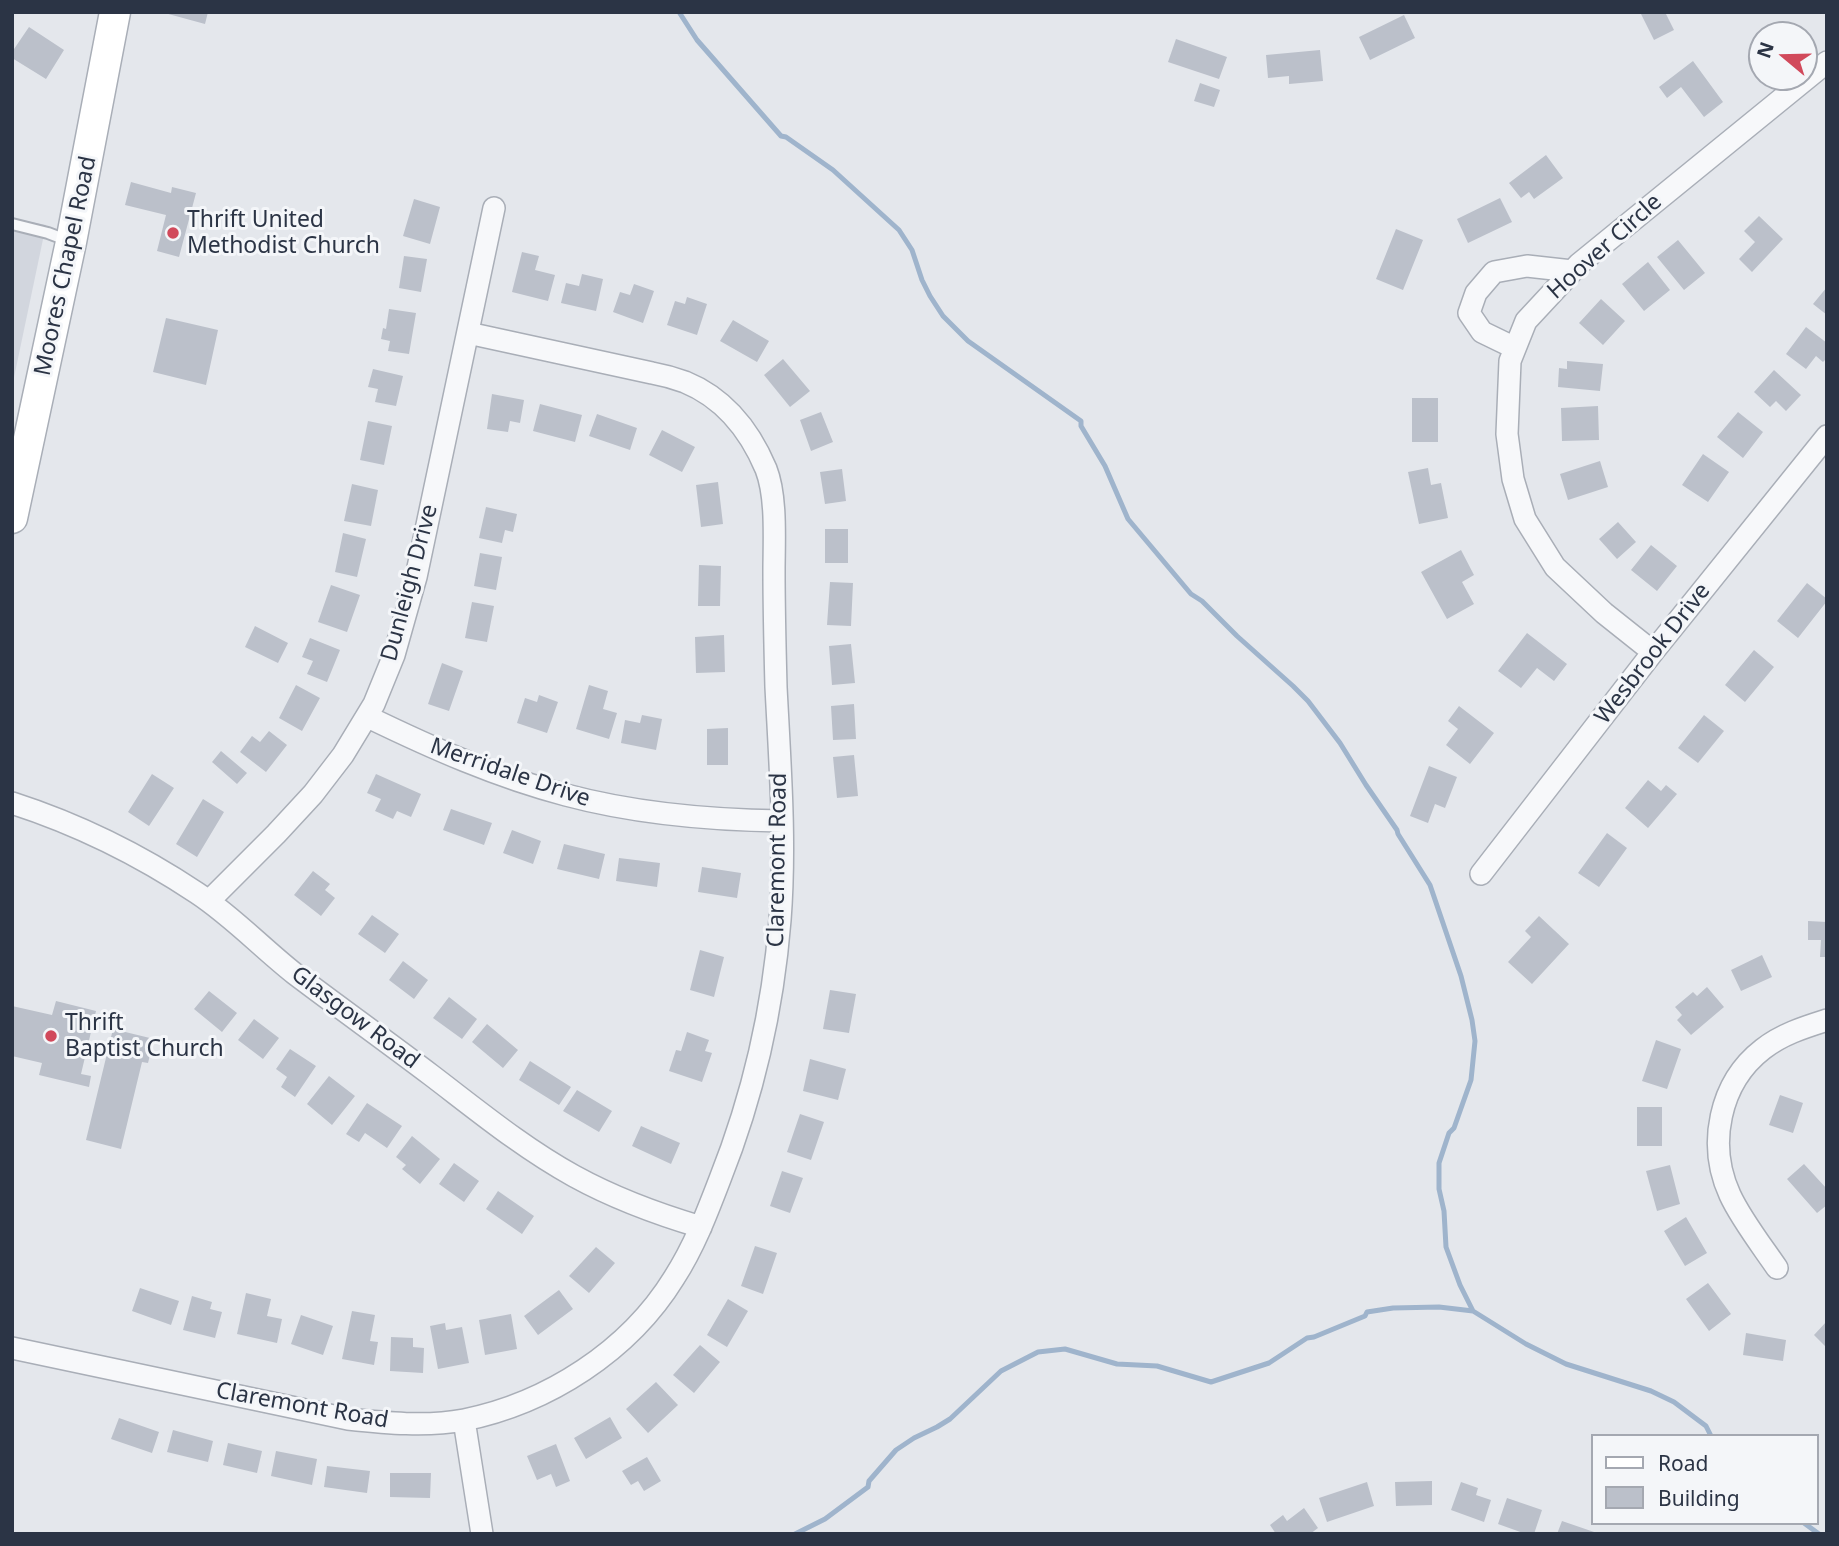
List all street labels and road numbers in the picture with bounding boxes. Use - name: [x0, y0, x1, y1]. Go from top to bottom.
- street label: Moores Chapel Road: [29, 154, 103, 378]
- street label: Hoover Circle: [1542, 189, 1668, 305]
- street label: Dunleigh Drive: [376, 502, 444, 664]
- street label: Wesbrook Drive: [1589, 578, 1717, 730]
- street label: Merridale Drive: [426, 733, 594, 813]
- street label: Claremont Road: [763, 772, 793, 948]
- street label: Glasgow Road: [285, 961, 425, 1075]
- street label: Claremont Road: [214, 1377, 390, 1435]

